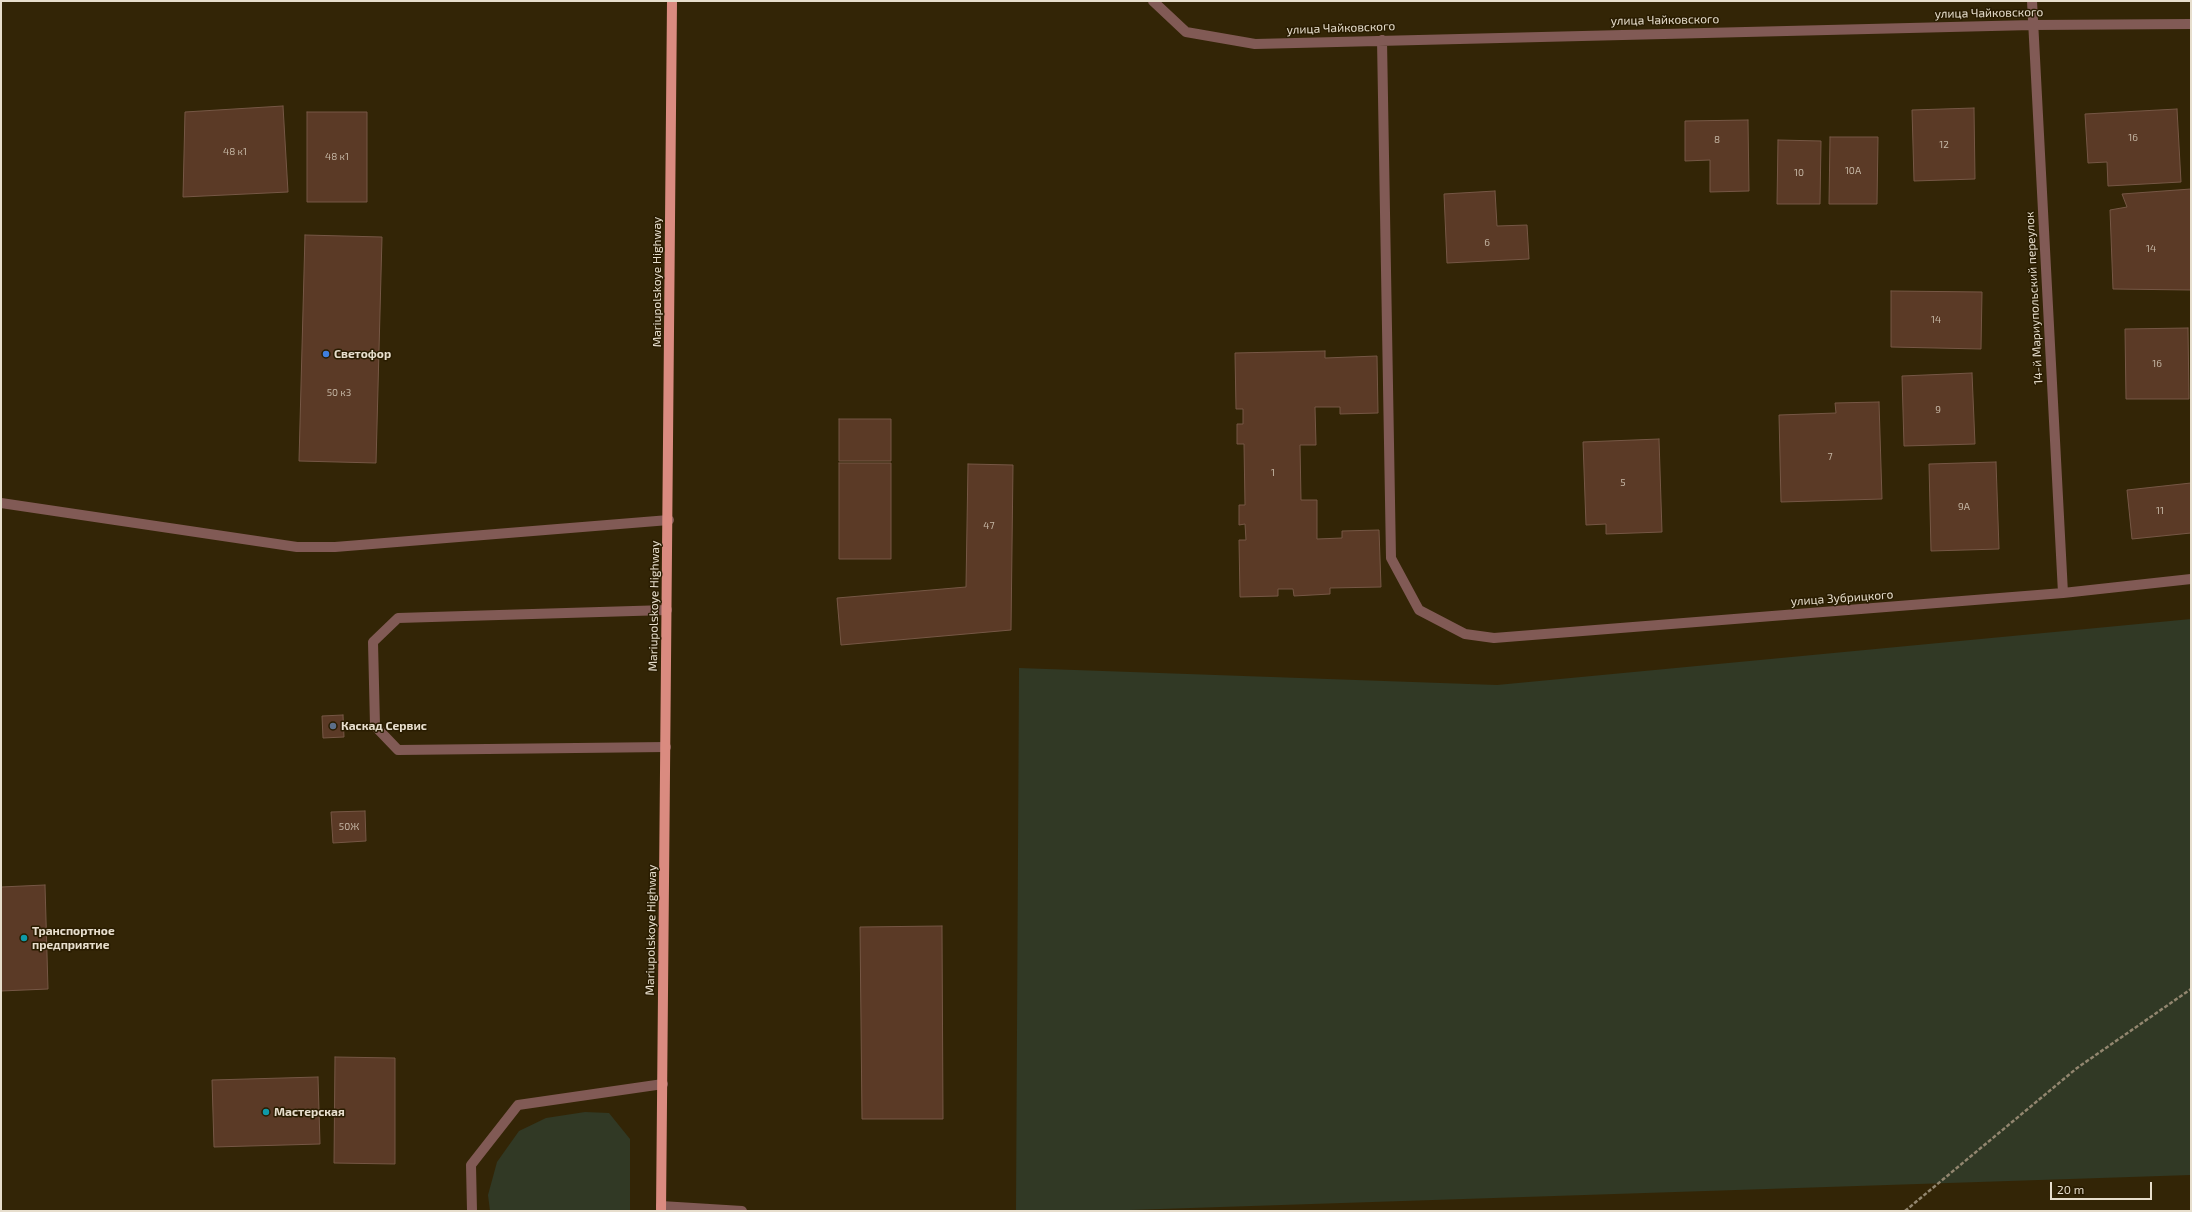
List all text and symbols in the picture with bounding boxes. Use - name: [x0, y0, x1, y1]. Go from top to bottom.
- street label: улица Чайковского: [1935, 5, 2043, 21]
- street label: улица Чайковского: [1611, 12, 1719, 28]
- street label: улица Чайковского: [1286, 19, 1396, 37]
- house number: 16: [2128, 132, 2138, 144]
- house number: 8: [1714, 134, 1720, 146]
- house number: 12: [1939, 139, 1949, 151]
- house number: 48 к1: [223, 146, 247, 158]
- house number: 48 к1: [325, 151, 349, 163]
- house number: 10А: [1845, 165, 1861, 177]
- house number: 10: [1794, 167, 1804, 179]
- street label: 14-й Мариупольский переулок: [2022, 211, 2046, 385]
- street label: Mariupolskoye Highway: [650, 217, 664, 347]
- house number: 6: [1484, 237, 1490, 249]
- house number: 14: [2146, 243, 2156, 255]
- house number: 14: [1931, 314, 1941, 326]
- place label: Светофор: [334, 347, 391, 361]
- marker: Светофор: [321, 349, 331, 359]
- house number: 16: [2152, 358, 2162, 370]
- house number: 50 к3: [327, 387, 351, 399]
- house number: 9: [1935, 404, 1941, 416]
- house number: 7: [1827, 451, 1833, 463]
- house number: 1: [1271, 467, 1275, 479]
- house number: 5: [1620, 477, 1626, 489]
- house number: 9А: [1958, 501, 1970, 513]
- house number: 11: [2156, 505, 2164, 517]
- house number: 47: [983, 520, 995, 532]
- street label: Mariupolskoye Highway: [646, 541, 662, 671]
- street label: улица Зубрицкого: [1790, 587, 1894, 609]
- place label: Каскад Сервис: [341, 719, 427, 733]
- marker: Каскад Сервис: [328, 721, 338, 731]
- house number: 50Ж: [339, 821, 359, 833]
- street label: Mariupolskoye Highway: [643, 865, 659, 995]
- place label: Транспортное предприятие: [32, 924, 115, 952]
- marker: Транспортное предприятие: [19, 933, 29, 943]
- place label: Мастерская: [274, 1105, 345, 1119]
- marker: Мастерская: [261, 1107, 271, 1117]
- scale bar: [2052, 1174, 2154, 1200]
- text: 20 m: [2057, 1182, 2084, 1196]

